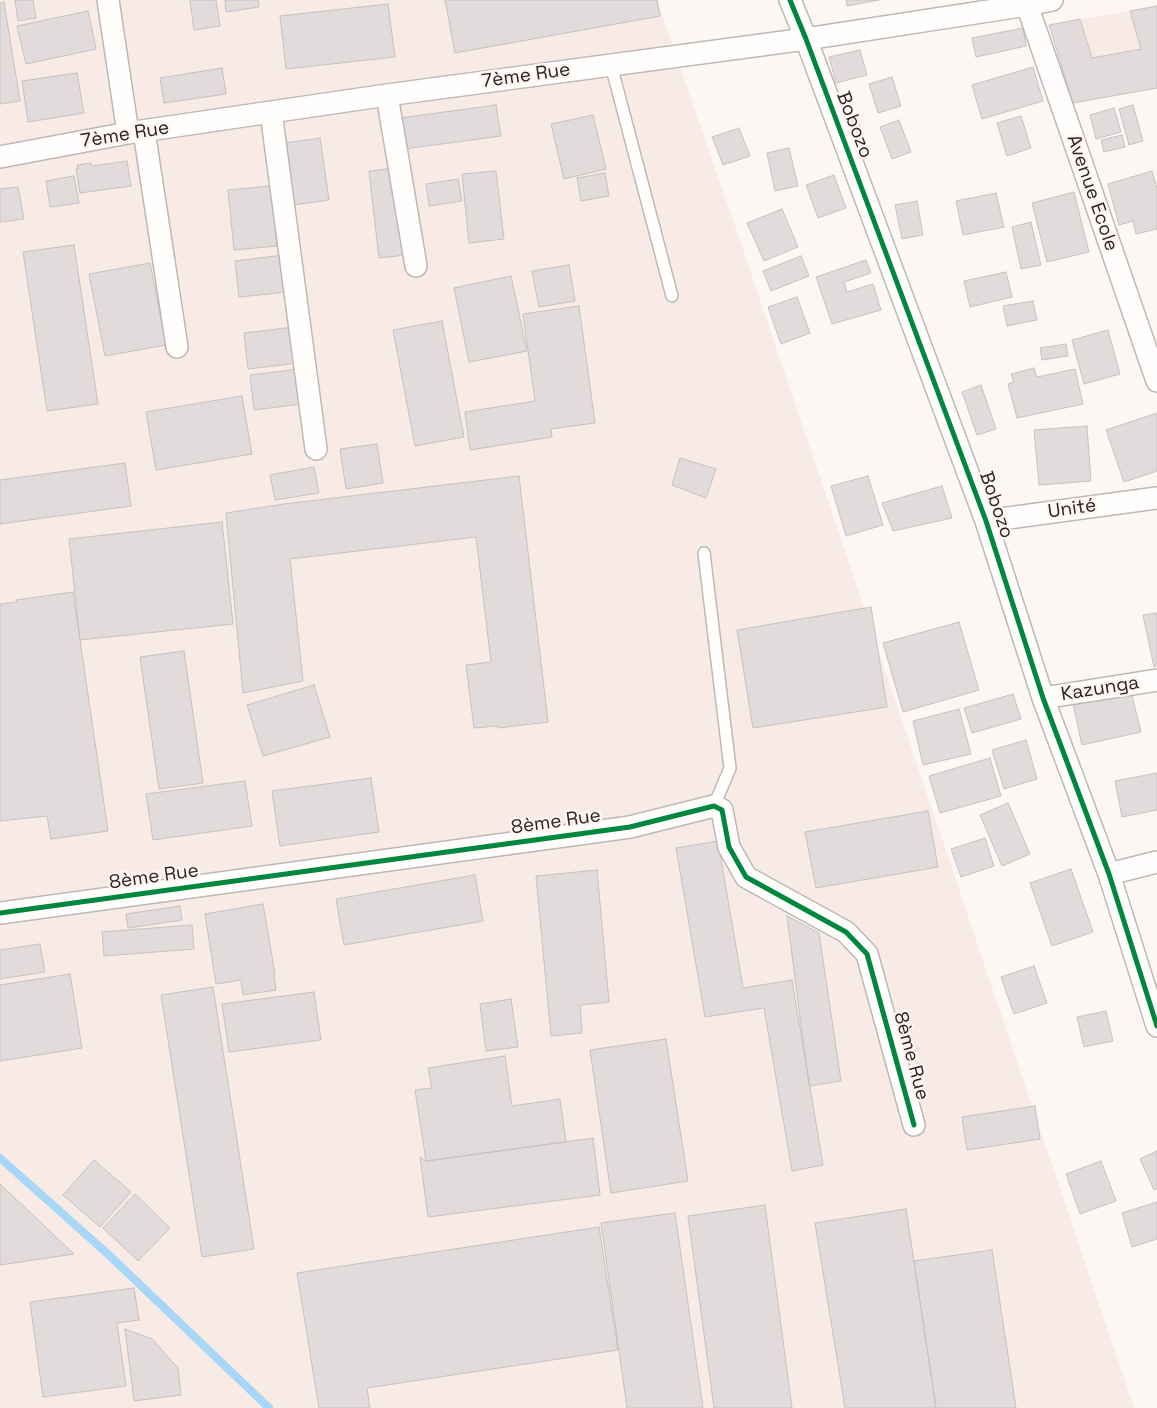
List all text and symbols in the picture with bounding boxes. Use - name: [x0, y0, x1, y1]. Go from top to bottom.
- street label: 7ème Rue: [480, 58, 572, 94]
- street label: Bobozo: [831, 89, 877, 161]
- street label: 7ème Rue: [79, 117, 171, 153]
- street label: Avenue Ecole: [1061, 132, 1123, 254]
- street label: Bobozo: [974, 469, 1018, 541]
- street label: Unité: [1046, 494, 1098, 524]
- street label: Kazunga: [1059, 672, 1141, 706]
- street label: 8ème Rue: [510, 804, 602, 840]
- street label: 8ème Rue: [108, 859, 200, 895]
- street label: 8ème Rue: [888, 1009, 934, 1103]

